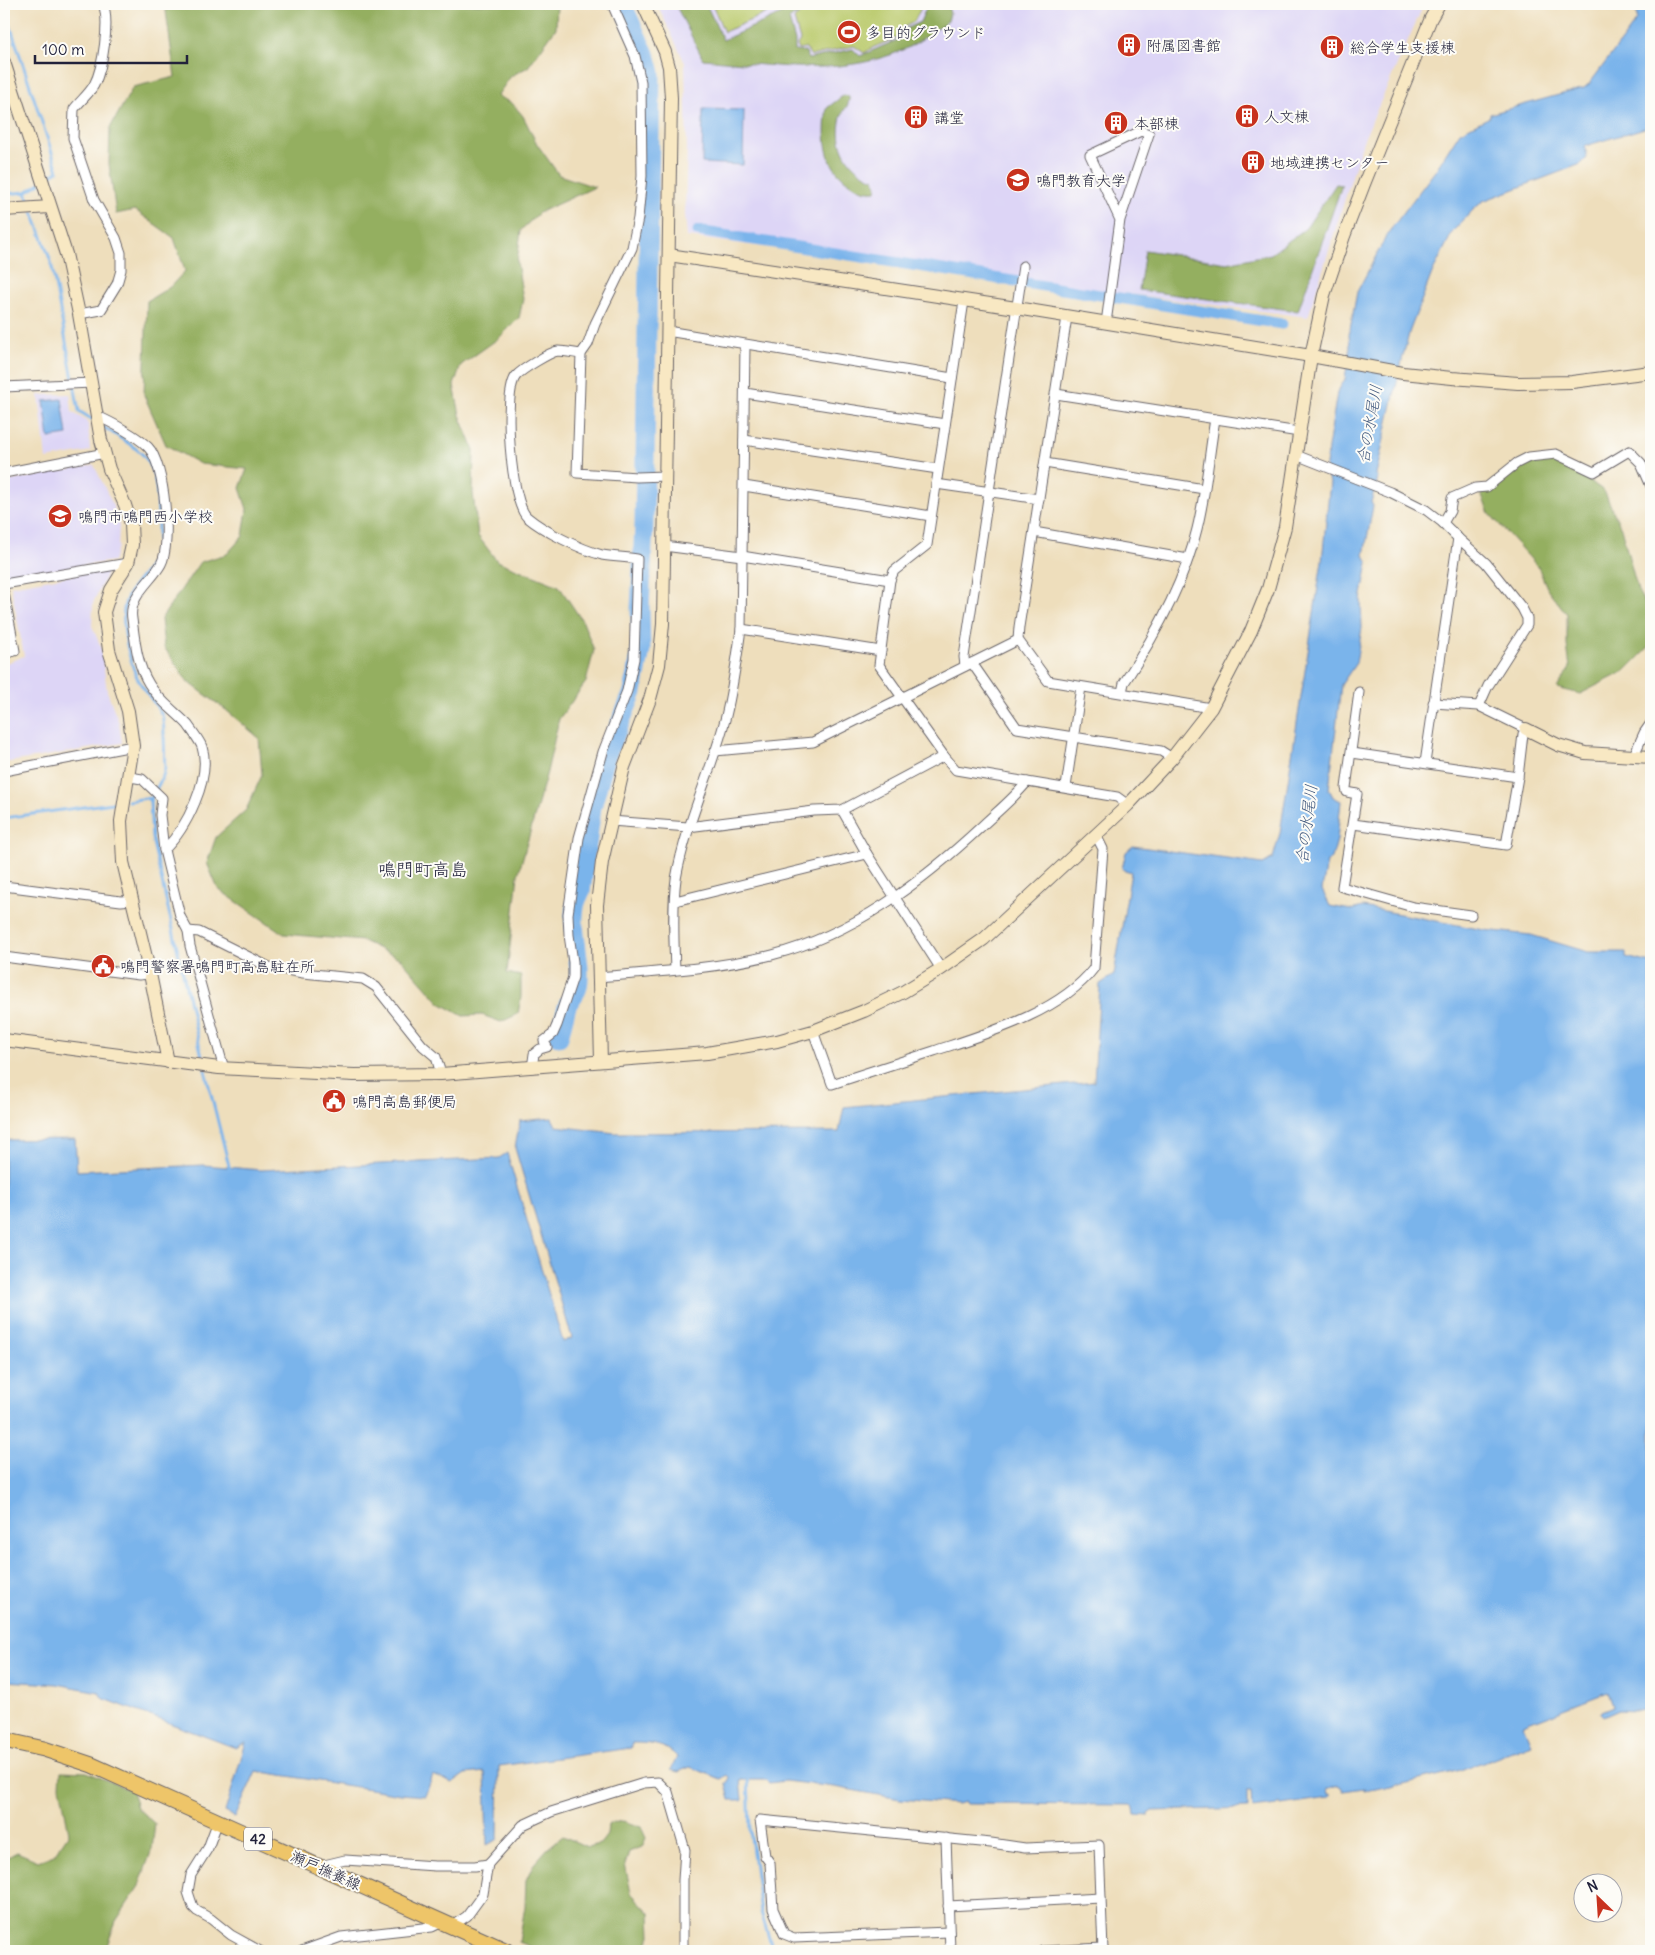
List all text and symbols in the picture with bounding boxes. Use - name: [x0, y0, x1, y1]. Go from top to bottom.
- sports icon: 多目的グラウンド: [836, 19, 862, 45]
- place label: 多目的グラウンド: [866, 23, 986, 42]
- scale bar: [35, 32, 188, 64]
- building icon: 附属図書館: [1116, 32, 1142, 58]
- building icon: 総合学生支援棟: [1319, 34, 1345, 60]
- place label: 附属図書館: [1146, 36, 1221, 55]
- place label: 総合学生支援棟: [1350, 38, 1455, 57]
- text: 100 m: [42, 40, 84, 59]
- building icon: 人文棟: [1234, 103, 1260, 129]
- building icon: 講堂: [903, 104, 929, 130]
- place label: 人文棟: [1264, 107, 1309, 126]
- place label: 講堂: [934, 108, 964, 127]
- building icon: 本部棟: [1103, 110, 1129, 136]
- place label: 本部棟: [1134, 114, 1179, 133]
- building icon: 地域連携センター: [1240, 149, 1266, 175]
- place label: 地域連携センター: [1270, 153, 1389, 172]
- school or university icon: 鳴門教育大学: [1005, 167, 1031, 193]
- place label: 鳴門教育大学: [1036, 171, 1126, 190]
- water label: 合の水尾川: [1352, 383, 1386, 465]
- school or university icon: 鳴門市鳴門西小学校: [47, 503, 73, 529]
- place label: 鳴門市鳴門西小学校: [78, 507, 213, 526]
- water label: 合の水尾川: [1291, 783, 1321, 865]
- district label: 鳴門町高島: [378, 858, 468, 881]
- public building icon: 鳴門警察署鳴門町高島駐在所: [90, 953, 116, 979]
- place label: 鳴門警察署鳴門町高島駐在所: [120, 957, 315, 976]
- public building icon: 鳴門高島郵便局: [321, 1088, 347, 1114]
- place label: 鳴門高島郵便局: [352, 1092, 457, 1111]
- road number: 42: [244, 1828, 272, 1850]
- street label: 瀬戸撫養線: [288, 1846, 364, 1894]
- north arrow: [1572, 1872, 1622, 1922]
- text: N: [1584, 1876, 1601, 1896]

